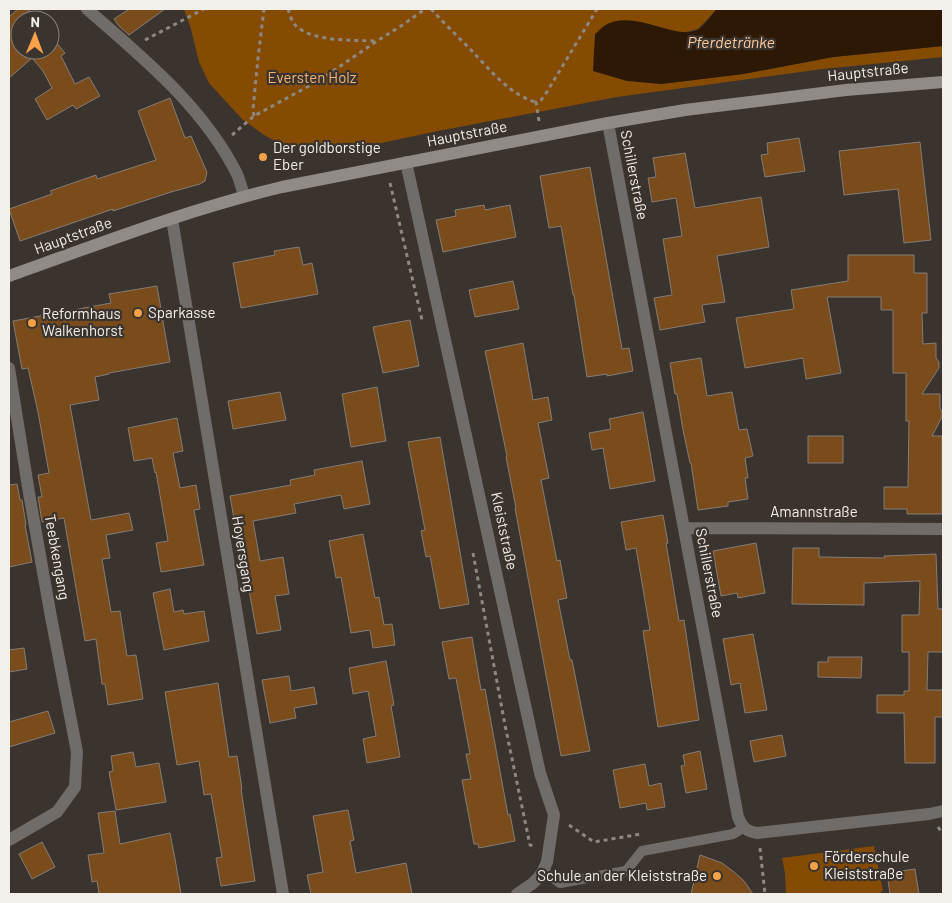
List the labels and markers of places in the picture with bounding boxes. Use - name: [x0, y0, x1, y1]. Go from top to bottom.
- place label: Der goldborstige Eber: [273, 138, 381, 173]
- marker: Der goldborstige Eber: [257, 151, 269, 163]
- place label: Sparkasse: [148, 303, 215, 321]
- place label: Reformhaus Walkenhorst: [42, 304, 123, 339]
- marker: Sparkasse: [132, 307, 144, 319]
- marker: Reformhaus Walkenhorst: [26, 317, 38, 329]
- place label: Förderschule Kleiststraße: [824, 847, 910, 882]
- marker: Förderschule Kleiststraße: [808, 860, 820, 872]
- place label: Schule an der Kleiststraße: [537, 866, 707, 884]
- marker: Schule an der Kleiststraße: [711, 870, 723, 882]

